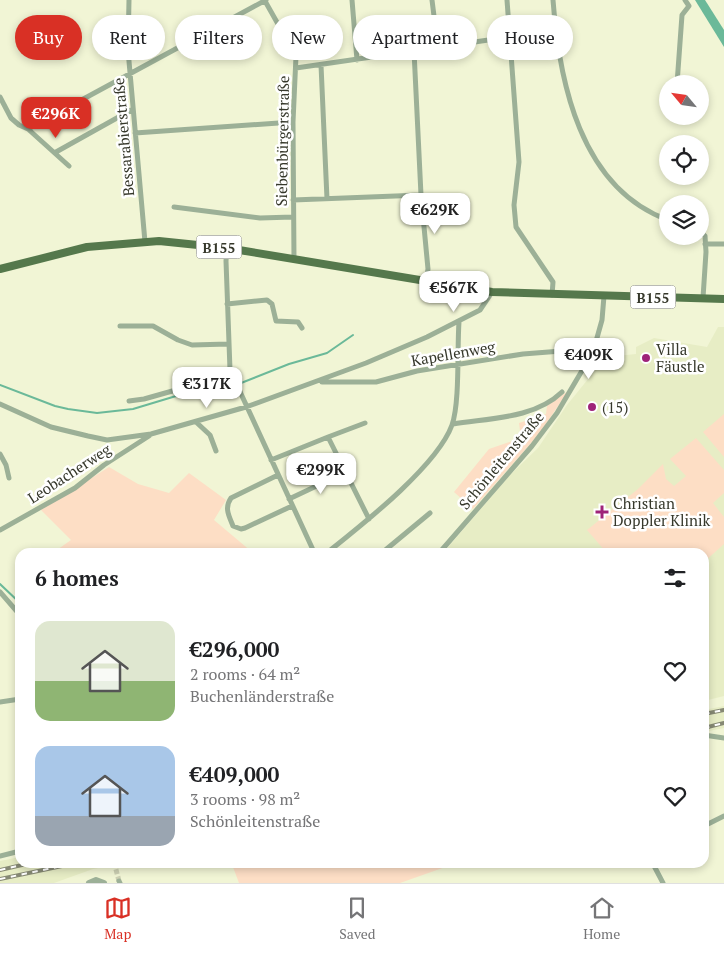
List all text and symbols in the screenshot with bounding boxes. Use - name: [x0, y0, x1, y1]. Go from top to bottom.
- chip: Buy: [15, 15, 82, 60]
- chip: Rent: [92, 15, 165, 60]
- chip: Filters: [175, 15, 262, 60]
- chip: New: [272, 15, 343, 60]
- chip: Apartment: [353, 15, 477, 60]
- chip: House: [487, 15, 573, 60]
- street label: Siebenbürgerstraße: [271, 75, 293, 207]
- north arrow: [659, 75, 709, 125]
- map controls: [659, 75, 709, 245]
- street label: Bessarabierstraße: [108, 77, 138, 197]
- pin: €296K: [21, 96, 91, 139]
- text: €296K: [32, 102, 80, 124]
- button: locate: [659, 135, 709, 185]
- pin: €629K: [400, 192, 470, 235]
- button: layers: [659, 195, 709, 245]
- text: €629K: [411, 198, 459, 220]
- road number: B155: [196, 236, 242, 258]
- pin: €567K: [419, 270, 489, 313]
- text: €567K: [430, 276, 478, 298]
- road number: B155: [630, 286, 676, 308]
- street label: Kapellenweg: [409, 336, 498, 370]
- pin: €409K: [554, 338, 624, 380]
- place label: Villa Fäustle: [656, 339, 704, 376]
- text: €409K: [565, 343, 613, 365]
- marker: Villa Fäustle: [640, 352, 652, 364]
- pin: €317K: [172, 366, 242, 409]
- text: €317K: [183, 372, 231, 394]
- place label: (15): [602, 397, 628, 417]
- marker: (15): [586, 401, 598, 413]
- street label: Schönleitenstraße: [454, 407, 548, 513]
- street label: Leobacherweg: [24, 438, 115, 507]
- pin: €299K: [286, 452, 356, 495]
- text: €299K: [297, 458, 345, 480]
- place label: Christian Doppler Klinik: [613, 493, 711, 530]
- marker: Christian Doppler Klinik: [595, 505, 609, 519]
- text: 6 homes: [35, 564, 119, 592]
- icon: filters: [661, 564, 689, 592]
- text: €296,000: [190, 635, 279, 663]
- icon: home: [75, 641, 135, 701]
- icon: heart: [661, 657, 689, 685]
- text: 2 rooms · 64 m²: [190, 663, 300, 685]
- text: Buchenländerstraße: [190, 685, 334, 707]
- text: €409,000: [190, 760, 279, 788]
- icon: home: [75, 766, 135, 826]
- icon: heart: [661, 782, 689, 810]
- text: 3 rooms · 98 m²: [190, 788, 300, 810]
- text: Schönleitenstraße: [190, 810, 320, 832]
- tab: Map: [104, 894, 132, 943]
- tab: Saved: [339, 894, 376, 943]
- tab: Home: [583, 894, 620, 943]

